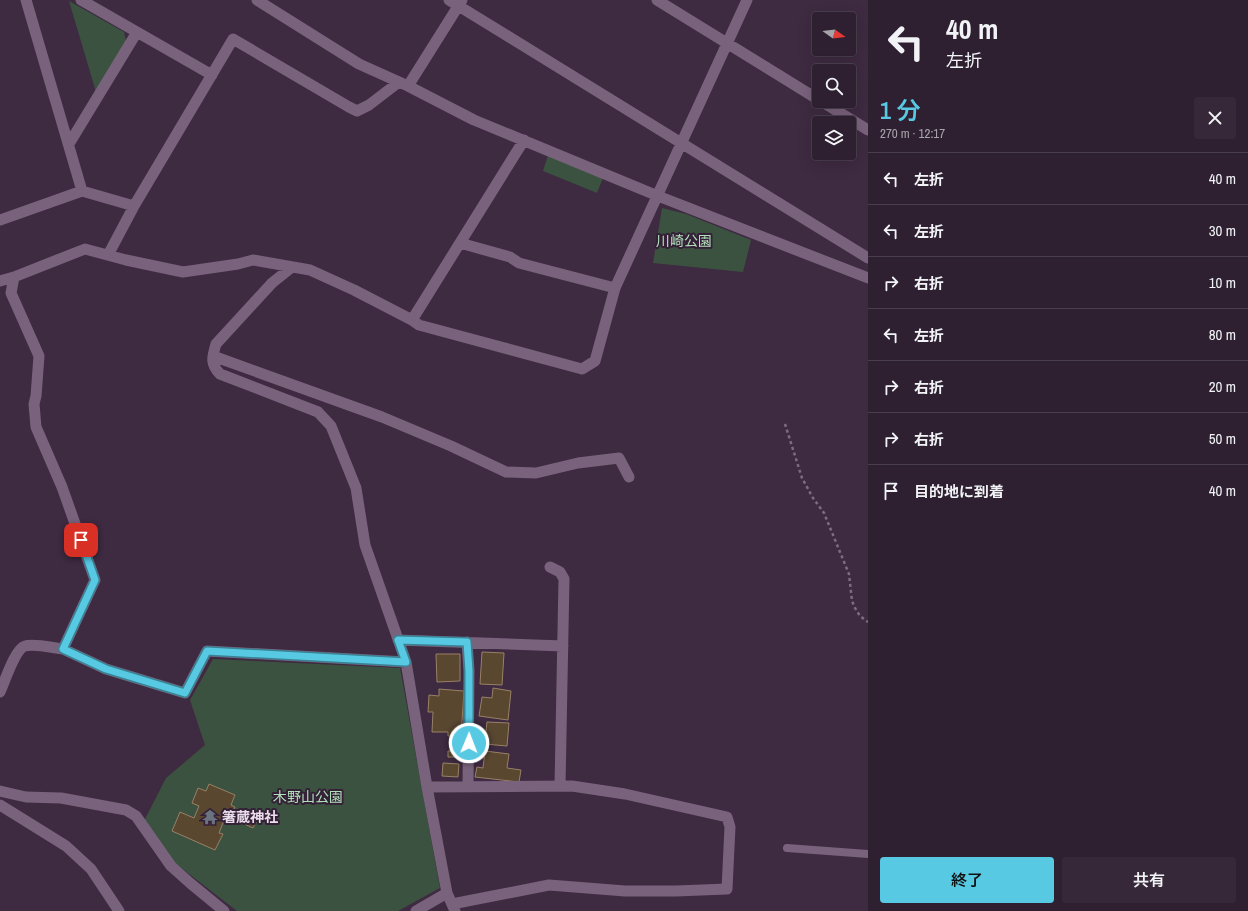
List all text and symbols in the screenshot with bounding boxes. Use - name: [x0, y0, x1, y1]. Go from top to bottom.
- text: 40 m: [946, 10, 998, 48]
- north arrow: [812, 12, 856, 56]
- map controls: [812, 12, 856, 160]
- icon: left: [880, 16, 932, 68]
- text: 左折: [946, 48, 982, 73]
- button: search: [812, 64, 856, 108]
- text: 1 分: [880, 94, 920, 126]
- button: close: [1194, 97, 1236, 139]
- button: layers: [812, 116, 856, 160]
- text: 270 m · 12:17: [880, 125, 945, 142]
- icon: left: [880, 168, 902, 190]
- text: 40 m: [1209, 168, 1236, 189]
- text: 左折: [914, 169, 944, 190]
- icon: left: [880, 220, 902, 242]
- text: 30 m: [1209, 220, 1236, 241]
- text: 左折: [914, 221, 944, 242]
- park label: 川崎公園: [656, 232, 712, 250]
- icon: right: [880, 272, 902, 294]
- text: 10 m: [1209, 272, 1236, 293]
- text: 右折: [914, 273, 944, 294]
- icon: left: [880, 324, 902, 346]
- text: 80 m: [1209, 324, 1236, 345]
- text: 左折: [914, 325, 944, 346]
- icon: right: [880, 376, 902, 398]
- text: 20 m: [1209, 376, 1236, 397]
- text: 右折: [914, 377, 944, 398]
- icon: right: [880, 428, 902, 450]
- text: 50 m: [1209, 428, 1236, 449]
- text: 右折: [914, 429, 944, 450]
- icon: arrive: [880, 480, 902, 502]
- text: 40 m: [1209, 480, 1236, 501]
- text: 目的地に到着: [914, 481, 1004, 502]
- pin: [64, 523, 98, 557]
- icon: arrive: [70, 529, 92, 551]
- position arrow: [448, 722, 490, 764]
- park label: 木野山公園: [273, 788, 343, 806]
- temple icon: 箸蔵神社: [201, 808, 219, 826]
- place label: 箸蔵神社: [222, 808, 278, 826]
- button: 終了: [880, 857, 1054, 903]
- button: 共有: [1062, 857, 1236, 903]

